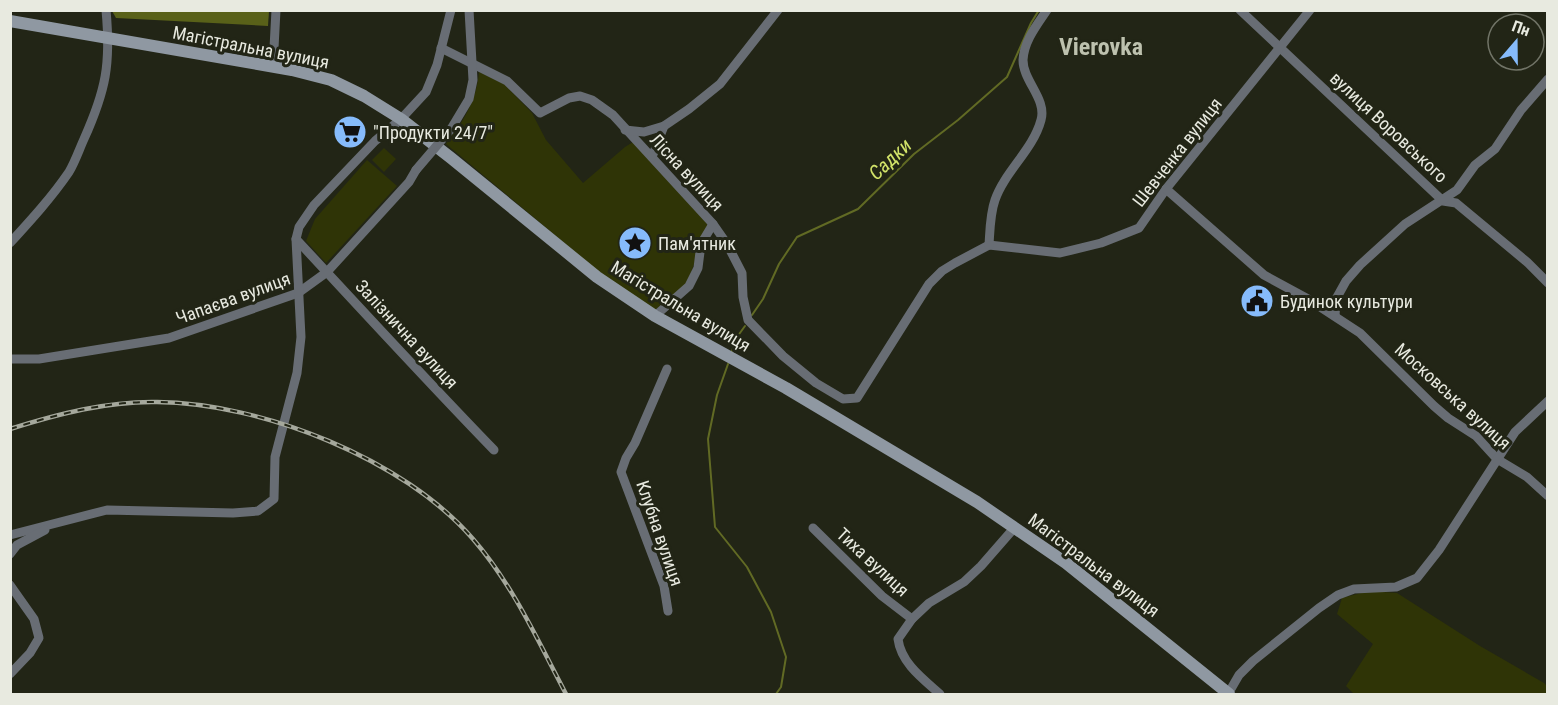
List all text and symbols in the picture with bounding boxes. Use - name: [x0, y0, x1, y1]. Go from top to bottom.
- north arrow: [1486, 12, 1546, 72]
- text: Пн: [1509, 16, 1533, 40]
- street label: Магістральна вулиця: [171, 22, 331, 72]
- district label: Vierovka: [1059, 33, 1143, 61]
- street label: вулиця Воровського: [1326, 67, 1452, 187]
- street label: Шевченка вулиця: [1128, 93, 1226, 211]
- supermarket icon: "Продукти 24/7": [332, 114, 368, 150]
- place label: "Продукти 24/7": [373, 122, 493, 143]
- street label: Лісна вулиця: [646, 129, 728, 215]
- water label: Садки: [864, 133, 917, 185]
- place icon: Пам'ятник: [617, 225, 653, 261]
- place label: Пам'ятник: [658, 233, 736, 254]
- street label: Магістральна вулиця: [607, 256, 755, 356]
- street label: Чапаєва вулиця: [173, 268, 293, 328]
- street label: Залізнична вулиця: [351, 275, 463, 393]
- public building icon: Будинок культури: [1239, 283, 1275, 319]
- place label: Будинок культури: [1280, 291, 1413, 312]
- street label: Московська вулиця: [1391, 339, 1515, 453]
- street label: Клубна вулиця: [632, 478, 688, 588]
- street label: Магістральна вулиця: [1024, 509, 1164, 621]
- street label: Тиха вулиця: [833, 523, 913, 601]

